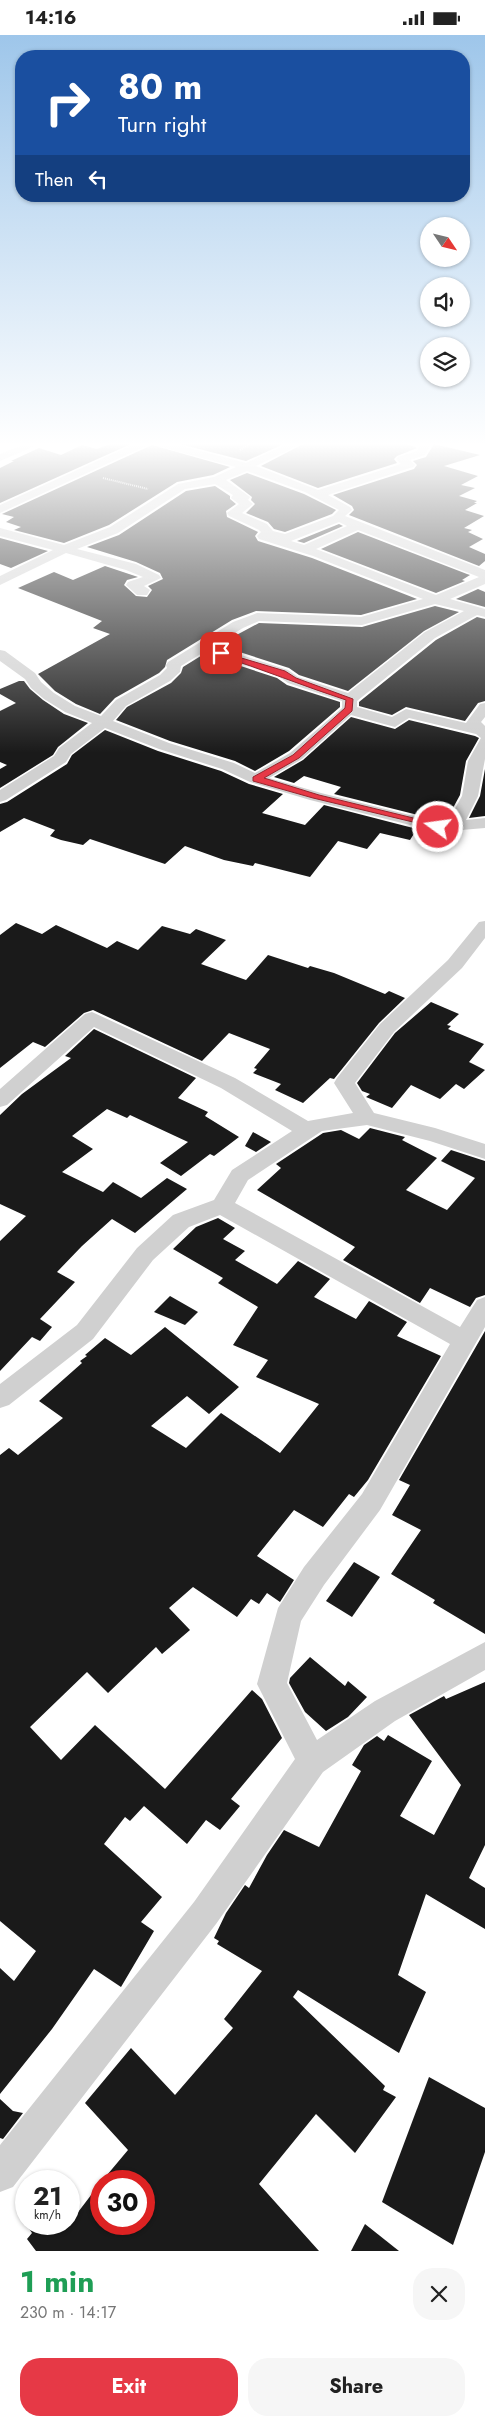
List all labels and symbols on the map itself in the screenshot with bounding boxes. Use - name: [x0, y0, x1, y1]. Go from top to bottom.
- north arrow: [420, 217, 470, 267]
- pin: [200, 632, 242, 674]
- position arrow: [411, 800, 463, 852]
- speed limit sign: 30: [90, 2170, 155, 2235]

